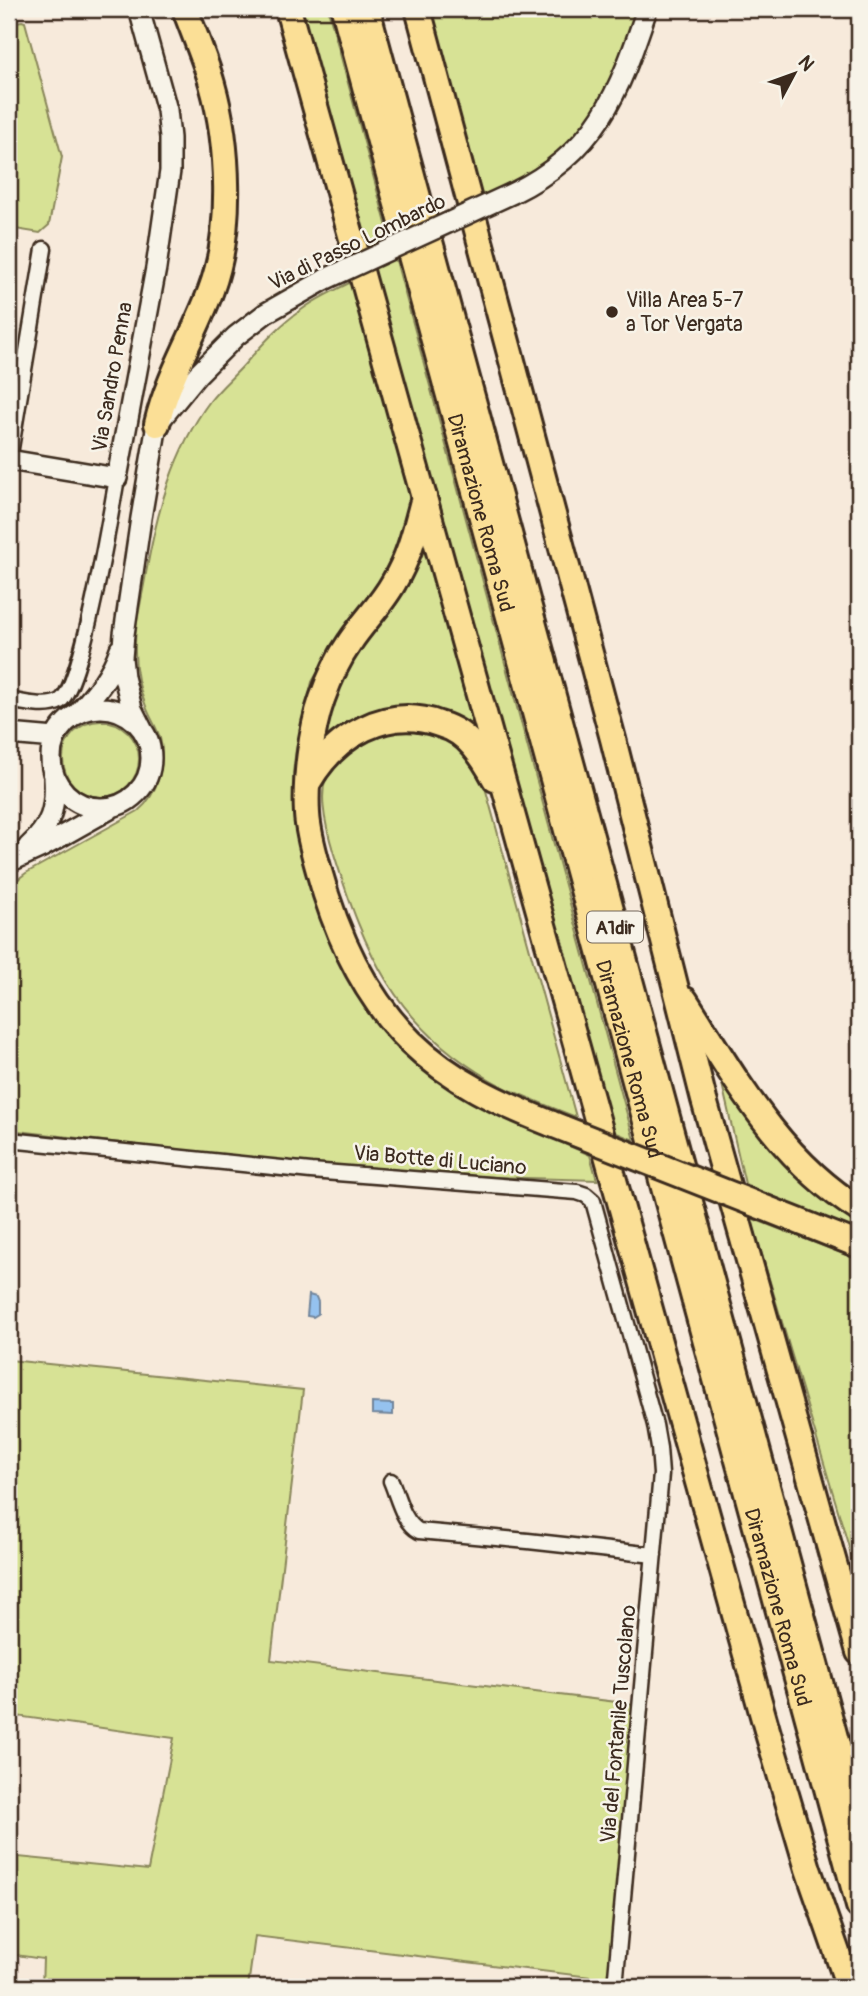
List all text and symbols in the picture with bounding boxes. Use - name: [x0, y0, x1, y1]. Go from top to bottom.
- north arrow: [760, 38, 830, 108]
- text: N: [793, 51, 819, 76]
- street label: Via di Passo Lombardo: [264, 188, 450, 297]
- place label: Villa Area 5-7 a Tor Vergata: [626, 287, 743, 338]
- street label: Via Sandro Penna: [86, 300, 139, 454]
- marker: Villa Area 5-7 a Tor Vergata: [604, 304, 620, 320]
- street label: Diramazione Roma Sud: [441, 411, 520, 615]
- road number: A1dir: [587, 911, 643, 942]
- street label: Diramazione Roma Sud: [589, 957, 668, 1161]
- street label: Via Botte di Luciano: [352, 1139, 528, 1182]
- street label: Diramazione Roma Sud: [738, 1505, 817, 1709]
- street label: Via del Fontanile Tuscolano: [595, 1604, 642, 1844]

